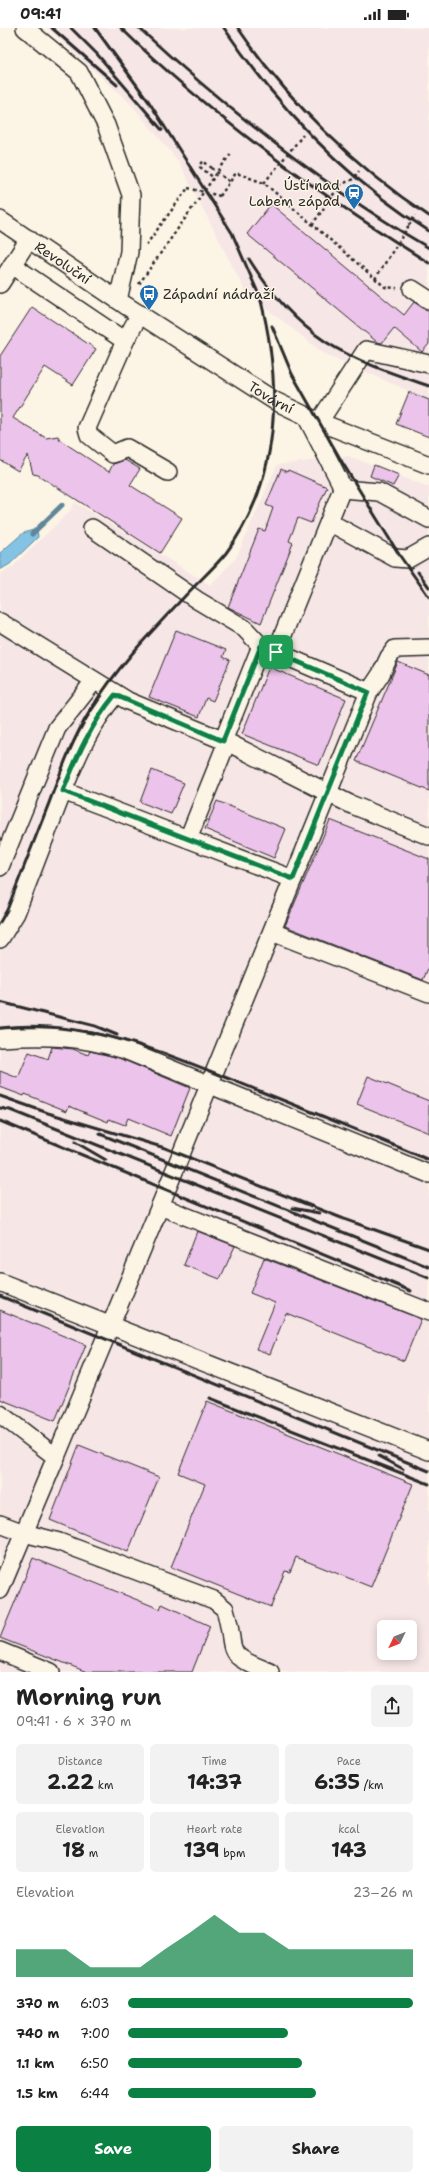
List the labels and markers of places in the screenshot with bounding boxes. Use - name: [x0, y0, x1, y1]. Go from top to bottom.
- place label: Ústí nad Labem západ: [249, 176, 340, 210]
- station icon: Ústí nad Labem západ: [343, 182, 365, 210]
- bus stop icon: Západní nádraží: [138, 283, 160, 311]
- place label: Západní nádraží: [163, 285, 275, 303]
- pin: [259, 635, 293, 669]

